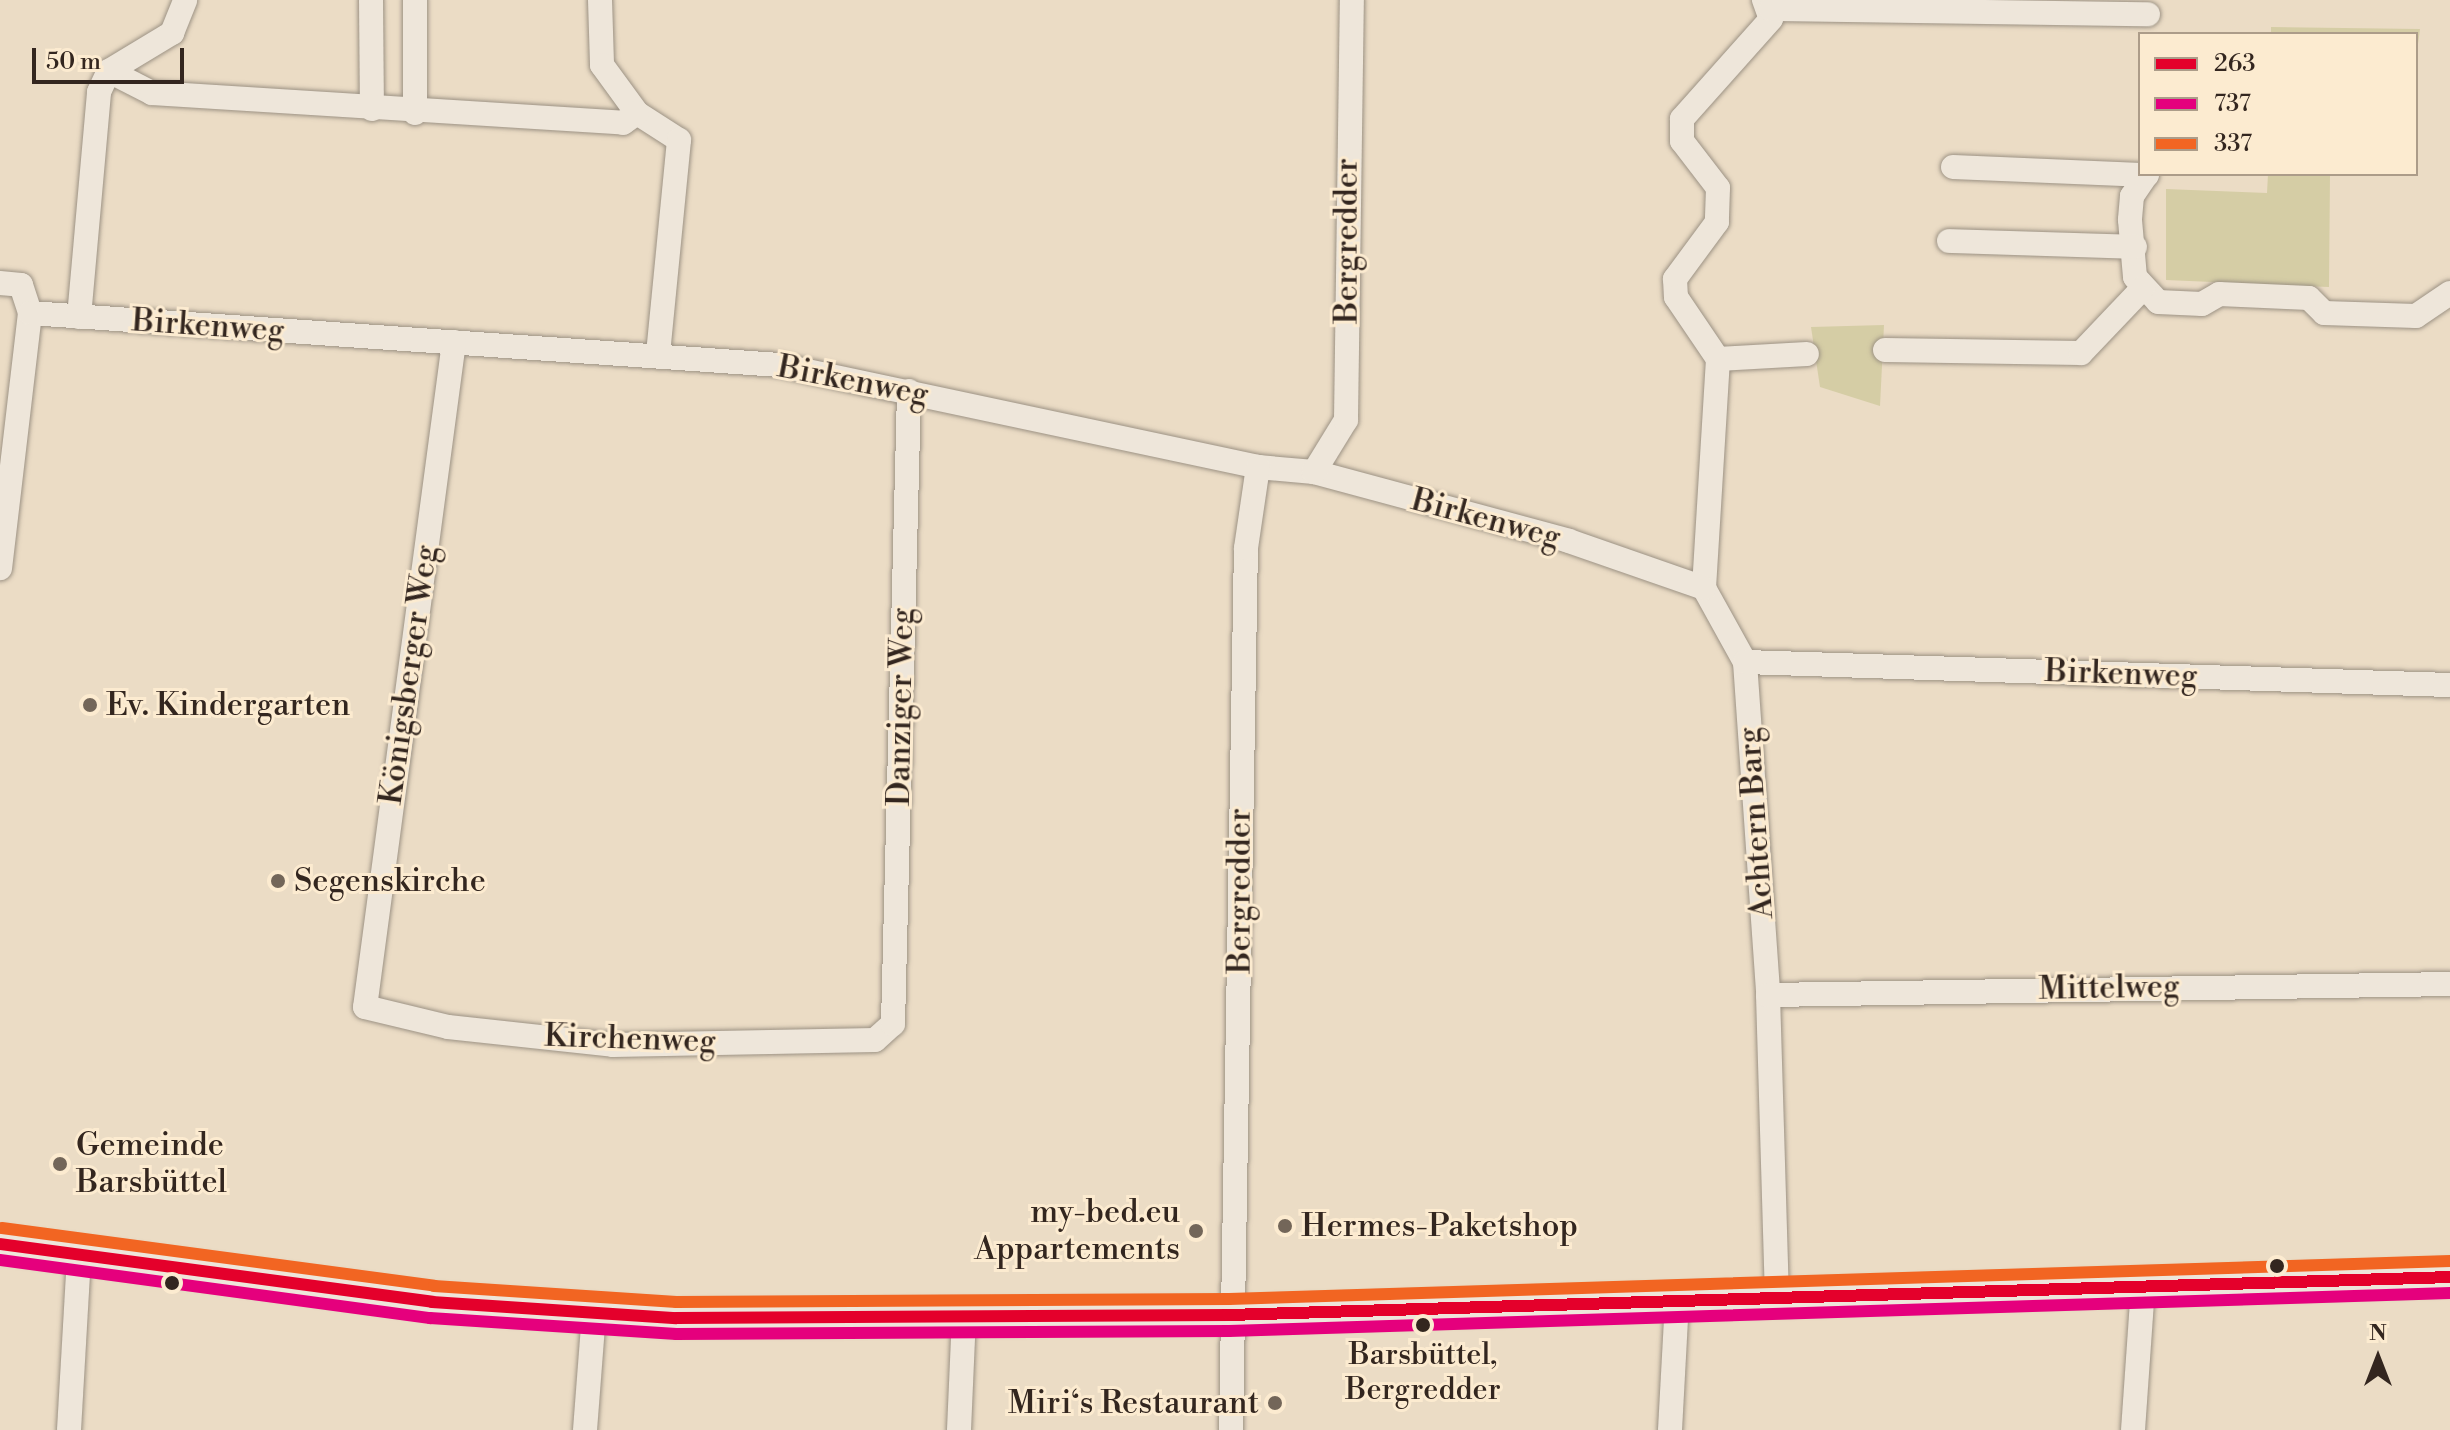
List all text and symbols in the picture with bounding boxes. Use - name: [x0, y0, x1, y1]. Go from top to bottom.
- scale bar: [36, 32, 188, 82]
- legend: [2138, 32, 2418, 176]
- text: 50 m: [46, 47, 101, 77]
- text: 263: [2214, 49, 2255, 79]
- text: 737: [2214, 89, 2251, 119]
- text: 337: [2214, 129, 2252, 159]
- street label: Bergredder: [1328, 158, 1366, 324]
- street label: Birkenweg: [130, 302, 286, 350]
- street label: Birkenweg: [774, 348, 932, 414]
- street label: Birkenweg: [1407, 481, 1565, 557]
- street label: Königsberger Weg: [372, 543, 446, 807]
- street label: Danziger Weg: [880, 607, 922, 807]
- street label: Birkenweg: [2044, 652, 2198, 696]
- place label: Ev. Kindergarten: [106, 686, 350, 724]
- marker: Ev. Kindergarten: [81, 696, 99, 714]
- street label: Achtern Barg: [1730, 726, 1782, 920]
- street label: Bergredder: [1221, 808, 1259, 974]
- place label: Segenskirche: [294, 862, 486, 900]
- marker: Segenskirche: [269, 872, 287, 890]
- street label: Mittelweg: [2038, 968, 2180, 1008]
- street label: Kirchenweg: [543, 1017, 717, 1061]
- place label: Gemeinde Barsbüttel: [76, 1127, 227, 1202]
- marker: Gemeinde Barsbüttel: [51, 1155, 69, 1173]
- place label: my-bed.eu Appartements: [974, 1194, 1180, 1269]
- place label: Hermes-Paketshop: [1301, 1207, 1578, 1245]
- marker: Hermes-Paketshop: [1276, 1217, 1294, 1235]
- marker: my-bed.eu Appartements: [1187, 1222, 1205, 1240]
- unlabelled marker: [2269, 1258, 2285, 1274]
- unlabelled marker: [164, 1275, 180, 1291]
- marker: Barsbüttel, Bergredder: [1415, 1317, 1431, 1333]
- north arrow: [2338, 1318, 2418, 1398]
- text: N: [2369, 1320, 2387, 1347]
- place label: Barsbüttel, Bergredder: [1345, 1337, 1501, 1408]
- place label: Miri‘s Restaurant: [1008, 1384, 1259, 1422]
- marker: Miri‘s Restaurant: [1266, 1394, 1284, 1412]

